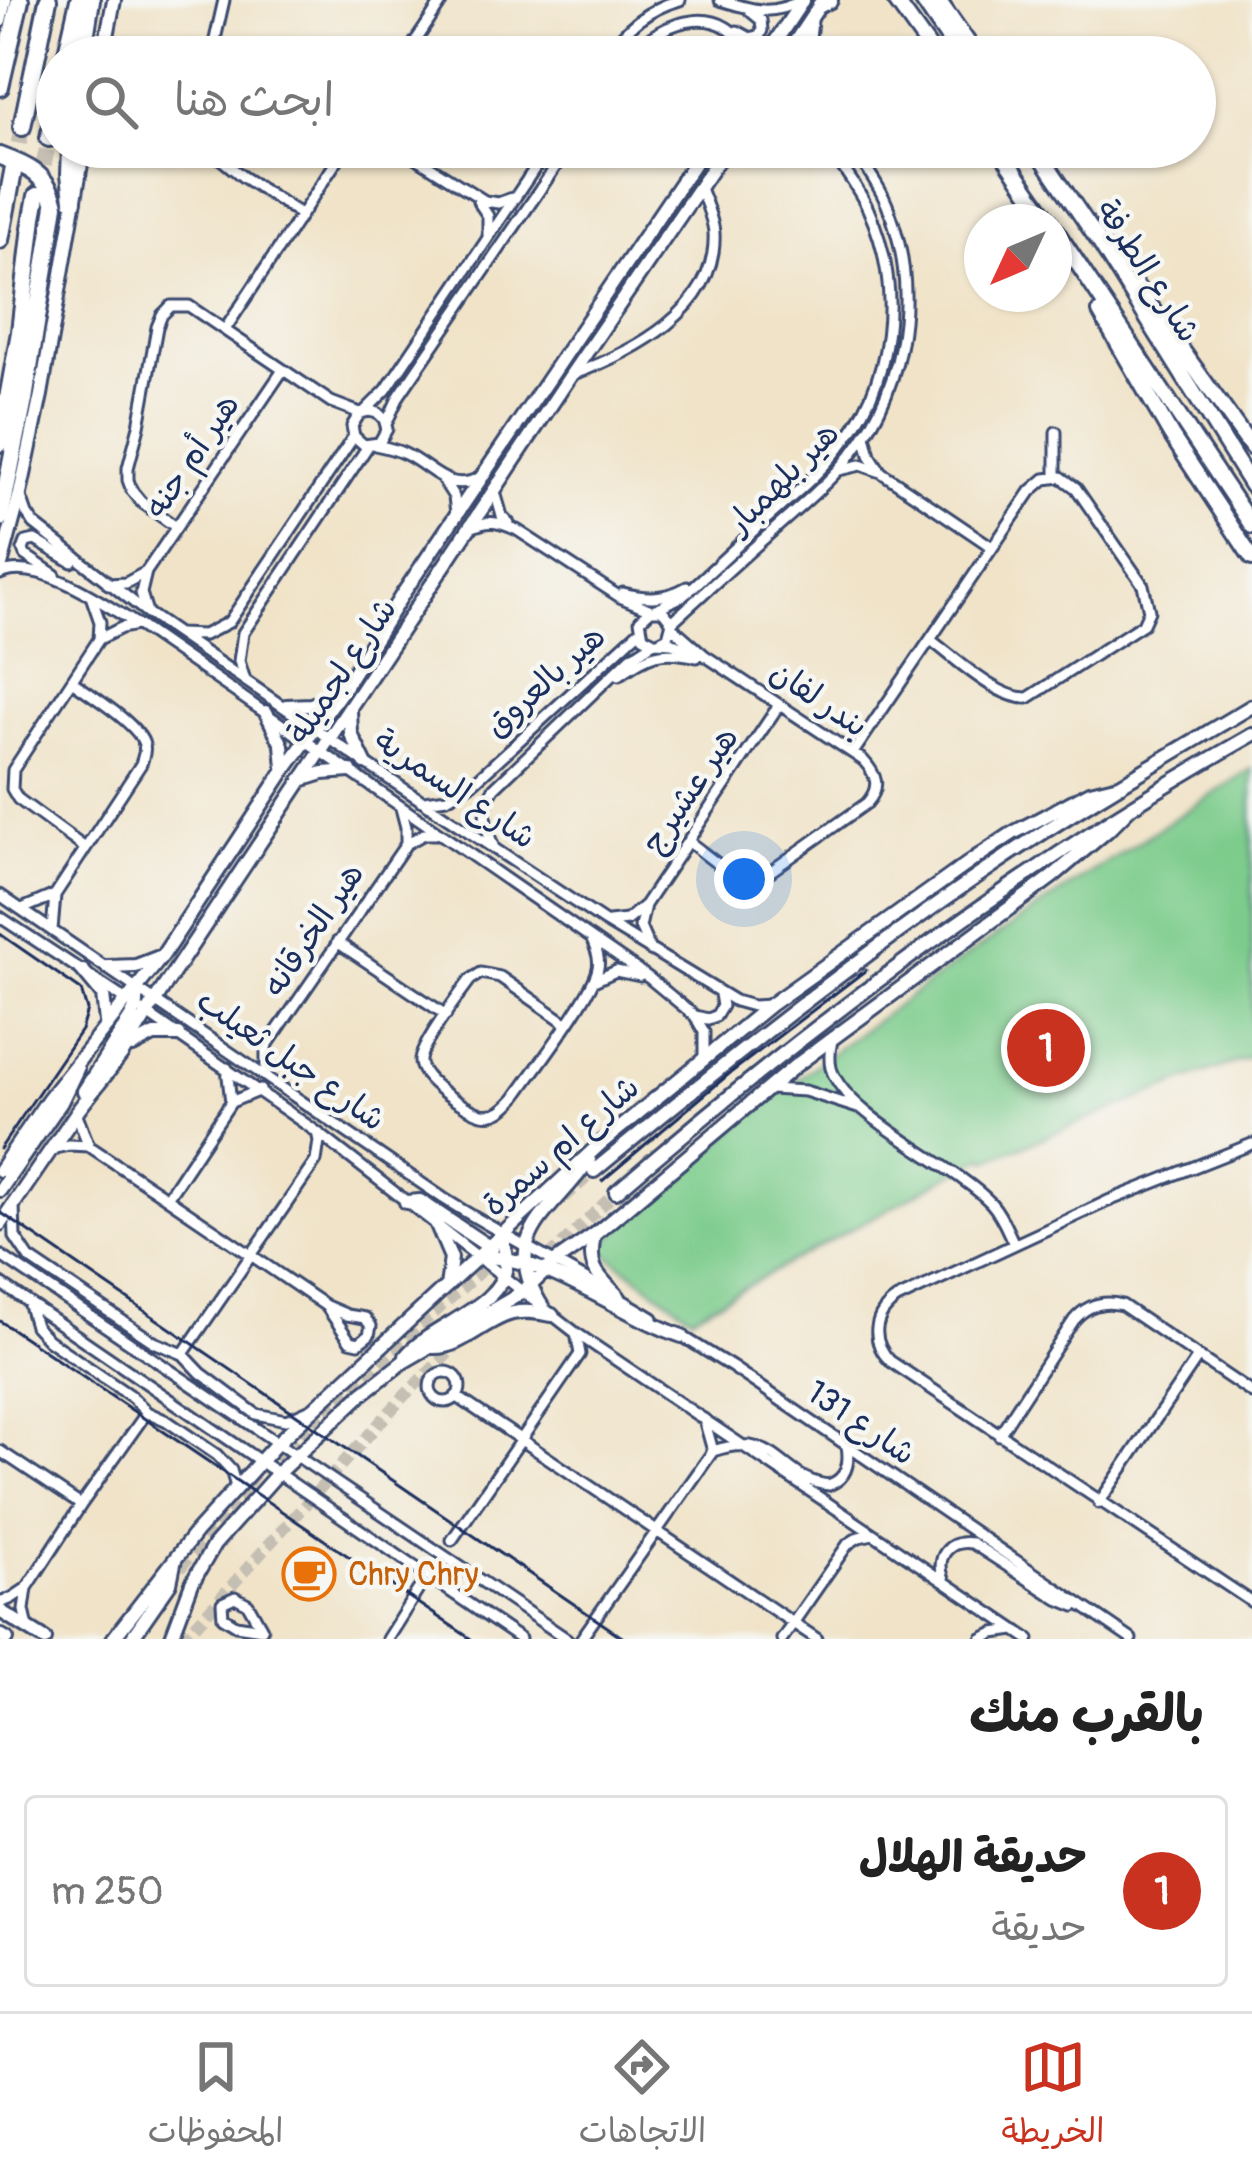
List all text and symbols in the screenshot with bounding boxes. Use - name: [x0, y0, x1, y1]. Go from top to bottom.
- search box: [36, 36, 1216, 168]
- icon: search: [78, 69, 144, 135]
- text: ابحث هنا: [174, 73, 334, 129]
- street label: شارع الطرفة: [1085, 192, 1209, 351]
- north arrow: [964, 204, 1072, 312]
- street label: هير أم جنه: [135, 386, 252, 528]
- street label: هير بلهمبار: [716, 413, 848, 545]
- street label: شارع لجميلة: [278, 590, 408, 753]
- street label: هير بالعروق: [476, 616, 614, 746]
- street label: بندر لفان: [762, 651, 876, 747]
- street label: هير عشيرج: [633, 719, 748, 862]
- street label: شارع السمرية: [365, 720, 544, 860]
- your location: [714, 849, 774, 909]
- street label: هير الخرقانه: [253, 855, 373, 1005]
- street label: شارع جبل ثعيلب: [188, 980, 393, 1142]
- pin: 1: [1007, 1003, 1085, 1093]
- street label: شارع ام سمرة: [474, 1067, 650, 1228]
- street label: شارع 131: [798, 1372, 923, 1476]
- cafe icon: Chry Chry: [281, 1546, 337, 1602]
- place label: Chry Chry: [348, 1554, 479, 1595]
- text: بالقرب منك: [969, 1683, 1204, 1747]
- text: حديقة الهلال: [859, 1830, 1087, 1886]
- text: 250 m: [51, 1867, 164, 1916]
- text: 1: [1154, 1867, 1170, 1916]
- text: حديقة: [991, 1903, 1087, 1952]
- tab: المحفوظات: [148, 2034, 284, 2160]
- tab: الاتجاهات: [579, 2034, 706, 2160]
- tab: الخريطة: [1001, 2034, 1104, 2160]

